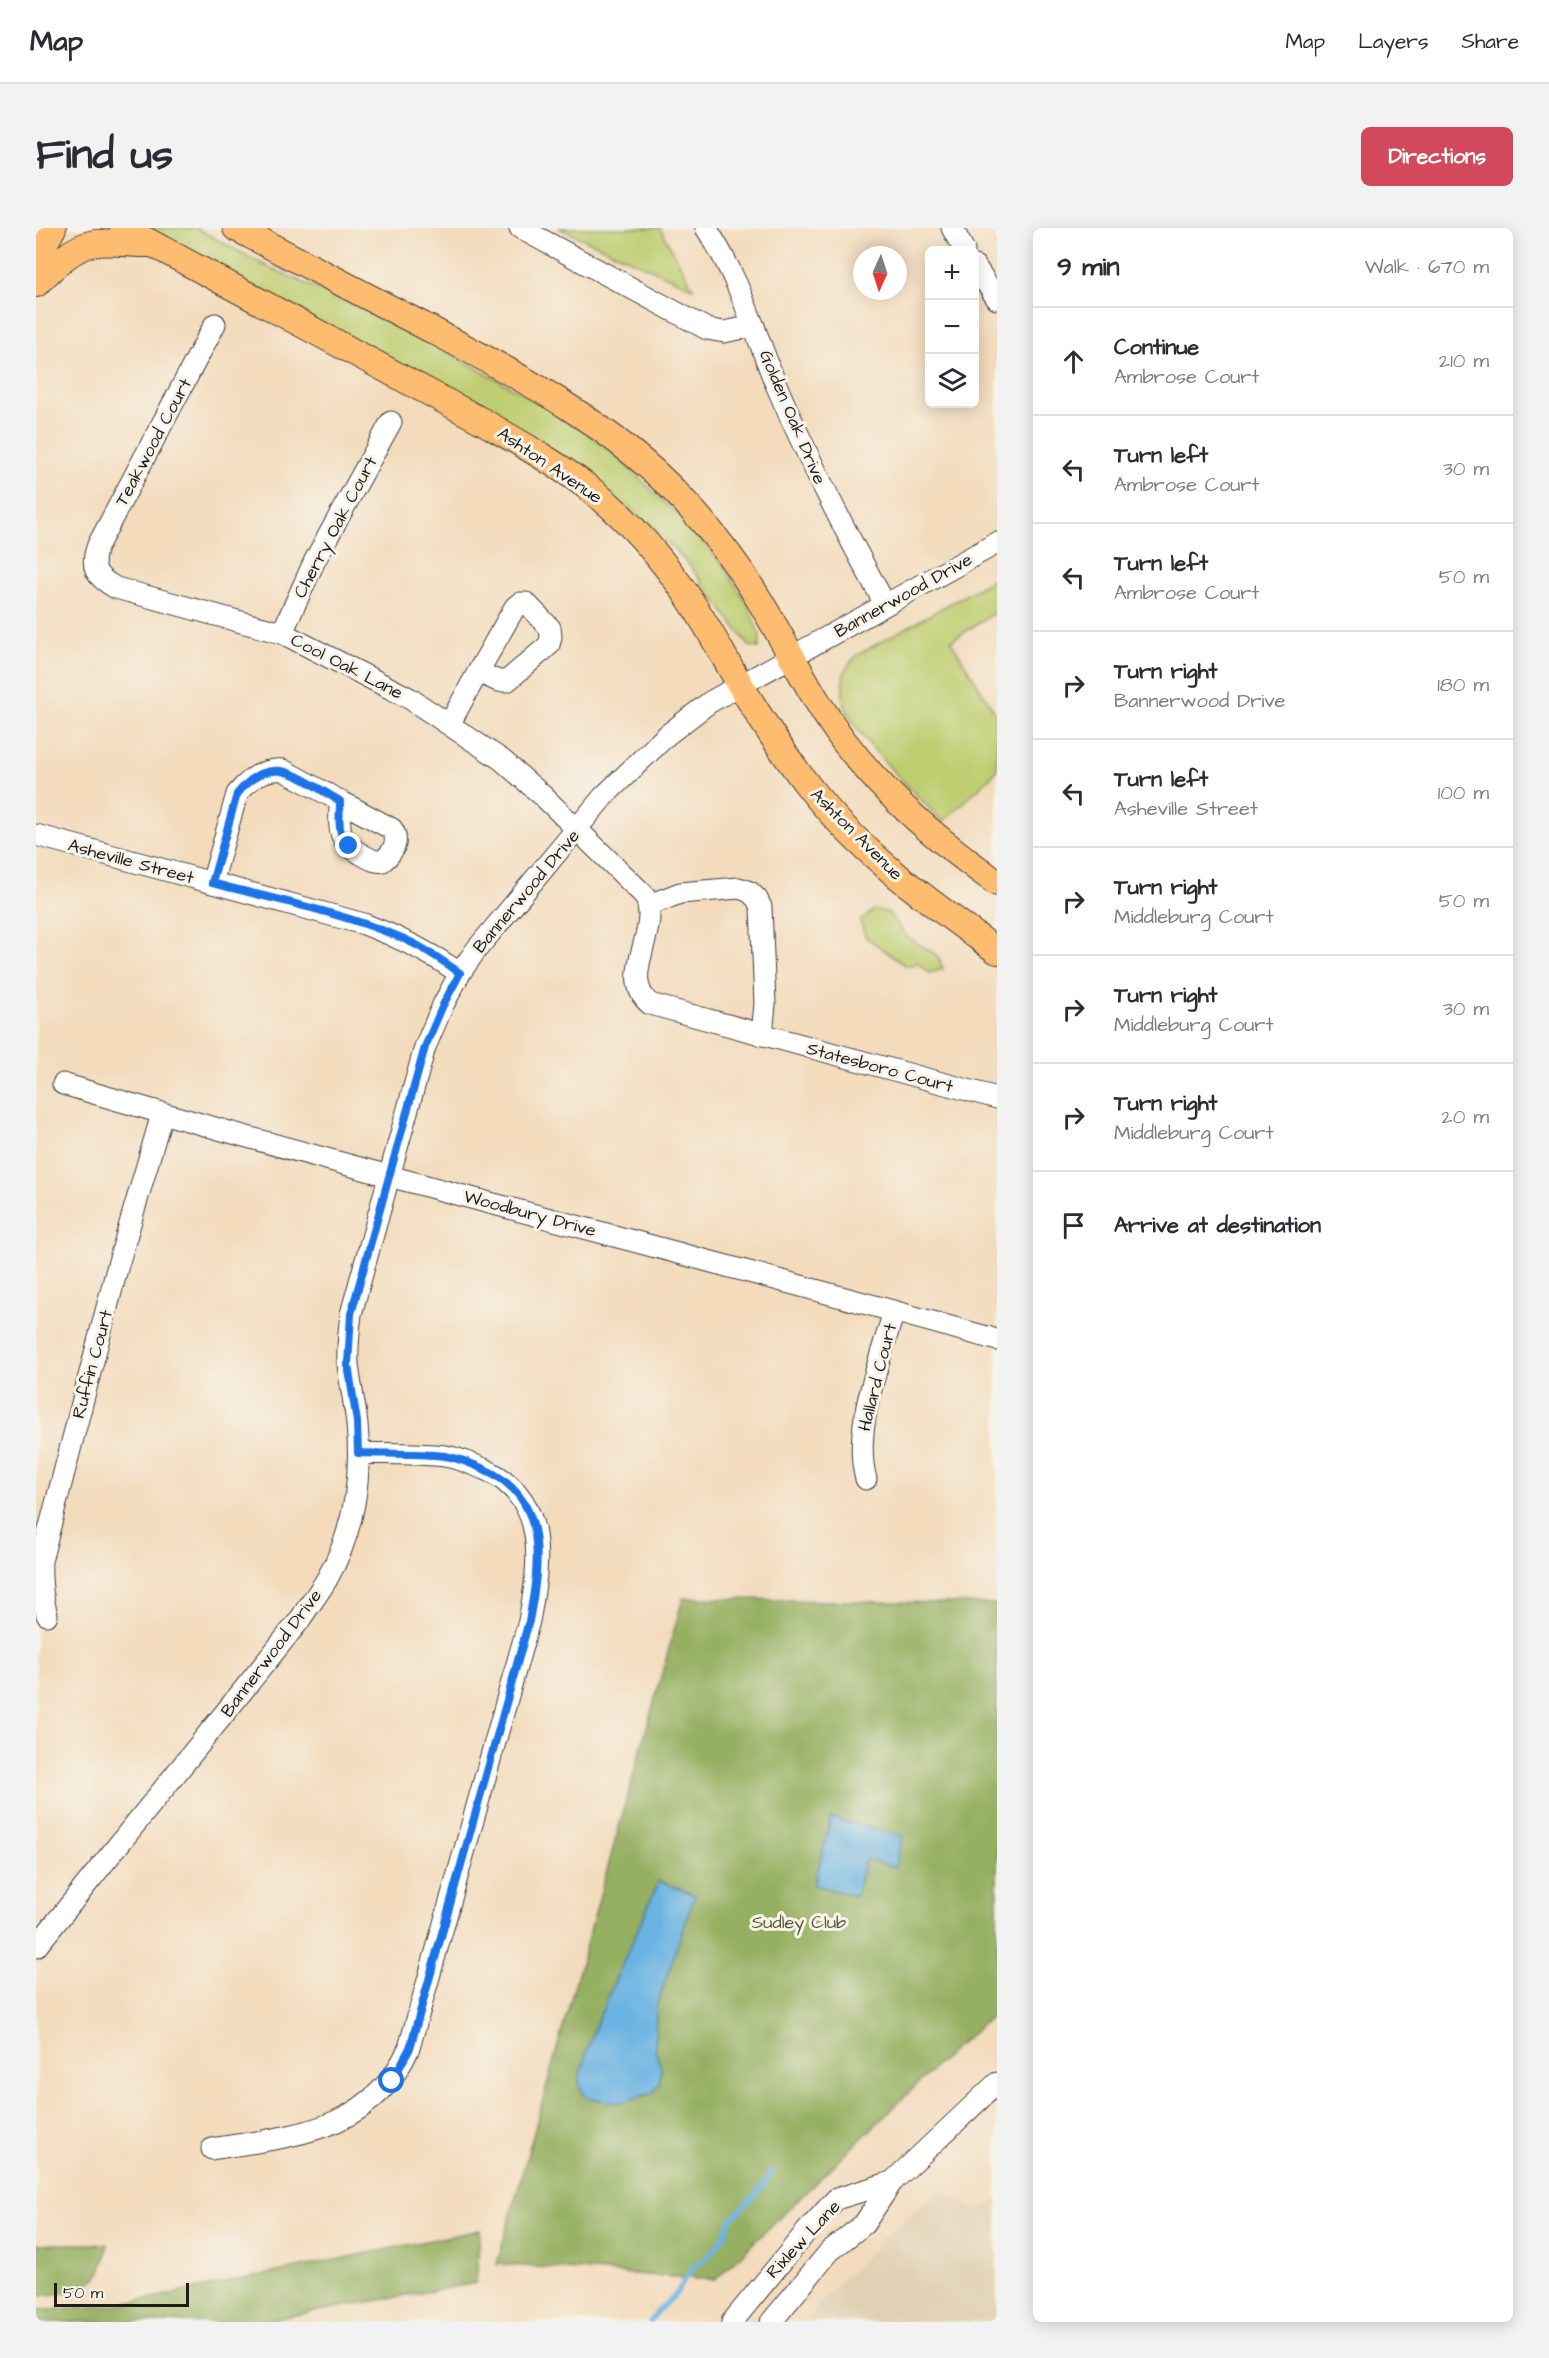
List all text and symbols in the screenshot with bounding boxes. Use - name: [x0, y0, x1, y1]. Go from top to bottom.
- text: Map: [30, 22, 83, 61]
- text: Map: [1285, 27, 1325, 56]
- text: Layers: [1358, 27, 1428, 56]
- text: Share: [1461, 27, 1519, 56]
- text: Find us: [36, 127, 173, 185]
- button: Directions: [1361, 127, 1513, 186]
- north arrow: [853, 246, 907, 300]
- map controls: [925, 246, 979, 408]
- button: +: [925, 246, 979, 300]
- text: 9 min: [1057, 249, 1119, 285]
- text: Walk · 670 m: [1365, 253, 1489, 281]
- button: −: [925, 300, 979, 354]
- text: Continue: [1114, 332, 1199, 363]
- icon: ahead: [1057, 345, 1090, 378]
- street label: Golden Oak Drive: [753, 346, 832, 488]
- text: 210 m: [1439, 347, 1489, 375]
- button: layers: [925, 354, 979, 408]
- text: Ambrose Court: [1114, 363, 1259, 391]
- street label: Teakwood Court: [109, 373, 198, 511]
- street label: Ashton Avenue: [492, 421, 607, 510]
- text: Turn left: [1114, 440, 1208, 471]
- street label: Cherry Oak Court: [288, 451, 385, 603]
- icon: left: [1057, 453, 1090, 486]
- text: 30 m: [1443, 455, 1489, 483]
- text: Ambrose Court: [1114, 471, 1259, 499]
- street label: Bannerwood Drive: [830, 547, 977, 644]
- text: Turn left: [1114, 548, 1208, 579]
- icon: left: [1057, 561, 1090, 594]
- text: 50 m: [1439, 563, 1489, 591]
- text: Ambrose Court: [1114, 579, 1259, 607]
- street label: Cool Oak Lane: [286, 627, 407, 706]
- text: Turn right: [1114, 656, 1217, 687]
- icon: right: [1057, 669, 1090, 702]
- text: 180 m: [1437, 671, 1489, 699]
- text: Bannerwood Drive: [1114, 687, 1285, 715]
- text: Turn left: [1114, 764, 1208, 795]
- icon: left: [1057, 777, 1090, 810]
- text: 100 m: [1438, 779, 1489, 807]
- street label: Ashton Avenue: [805, 783, 909, 886]
- text: Asheville Street: [1114, 795, 1258, 823]
- street label: Bannerwood Drive: [467, 824, 586, 958]
- route end: [335, 832, 361, 858]
- street label: Asheville Street: [65, 833, 197, 890]
- text: Turn right: [1114, 872, 1217, 903]
- icon: right: [1057, 885, 1090, 918]
- text: 50 m: [1439, 887, 1489, 915]
- text: Middleburg Court: [1114, 903, 1273, 931]
- text: Turn right: [1114, 980, 1217, 1011]
- icon: right: [1057, 993, 1090, 1026]
- text: 30 m: [1443, 995, 1489, 1023]
- text: Middleburg Court: [1114, 1011, 1273, 1039]
- street label: Statesboro Court: [804, 1036, 957, 1099]
- text: Turn right: [1114, 1088, 1217, 1119]
- icon: right: [1057, 1101, 1090, 1134]
- text: 20 m: [1441, 1103, 1489, 1131]
- text: Middleburg Court: [1114, 1119, 1273, 1147]
- street label: Woodbury Drive: [461, 1184, 599, 1244]
- icon: arrive: [1057, 1209, 1090, 1242]
- text: Arrive at destination: [1114, 1210, 1321, 1241]
- street label: Ruffin Court: [66, 1306, 119, 1421]
- street label: Hallard Court: [852, 1320, 903, 1434]
- street label: Bannerwood Drive: [215, 1584, 328, 1722]
- park label: Sudley Club: [752, 1910, 846, 1936]
- route start: [378, 2067, 404, 2093]
- street label: Rixlew Lane: [761, 2195, 846, 2284]
- scale bar: [54, 2280, 189, 2308]
- text: 50 m: [63, 2282, 103, 2304]

